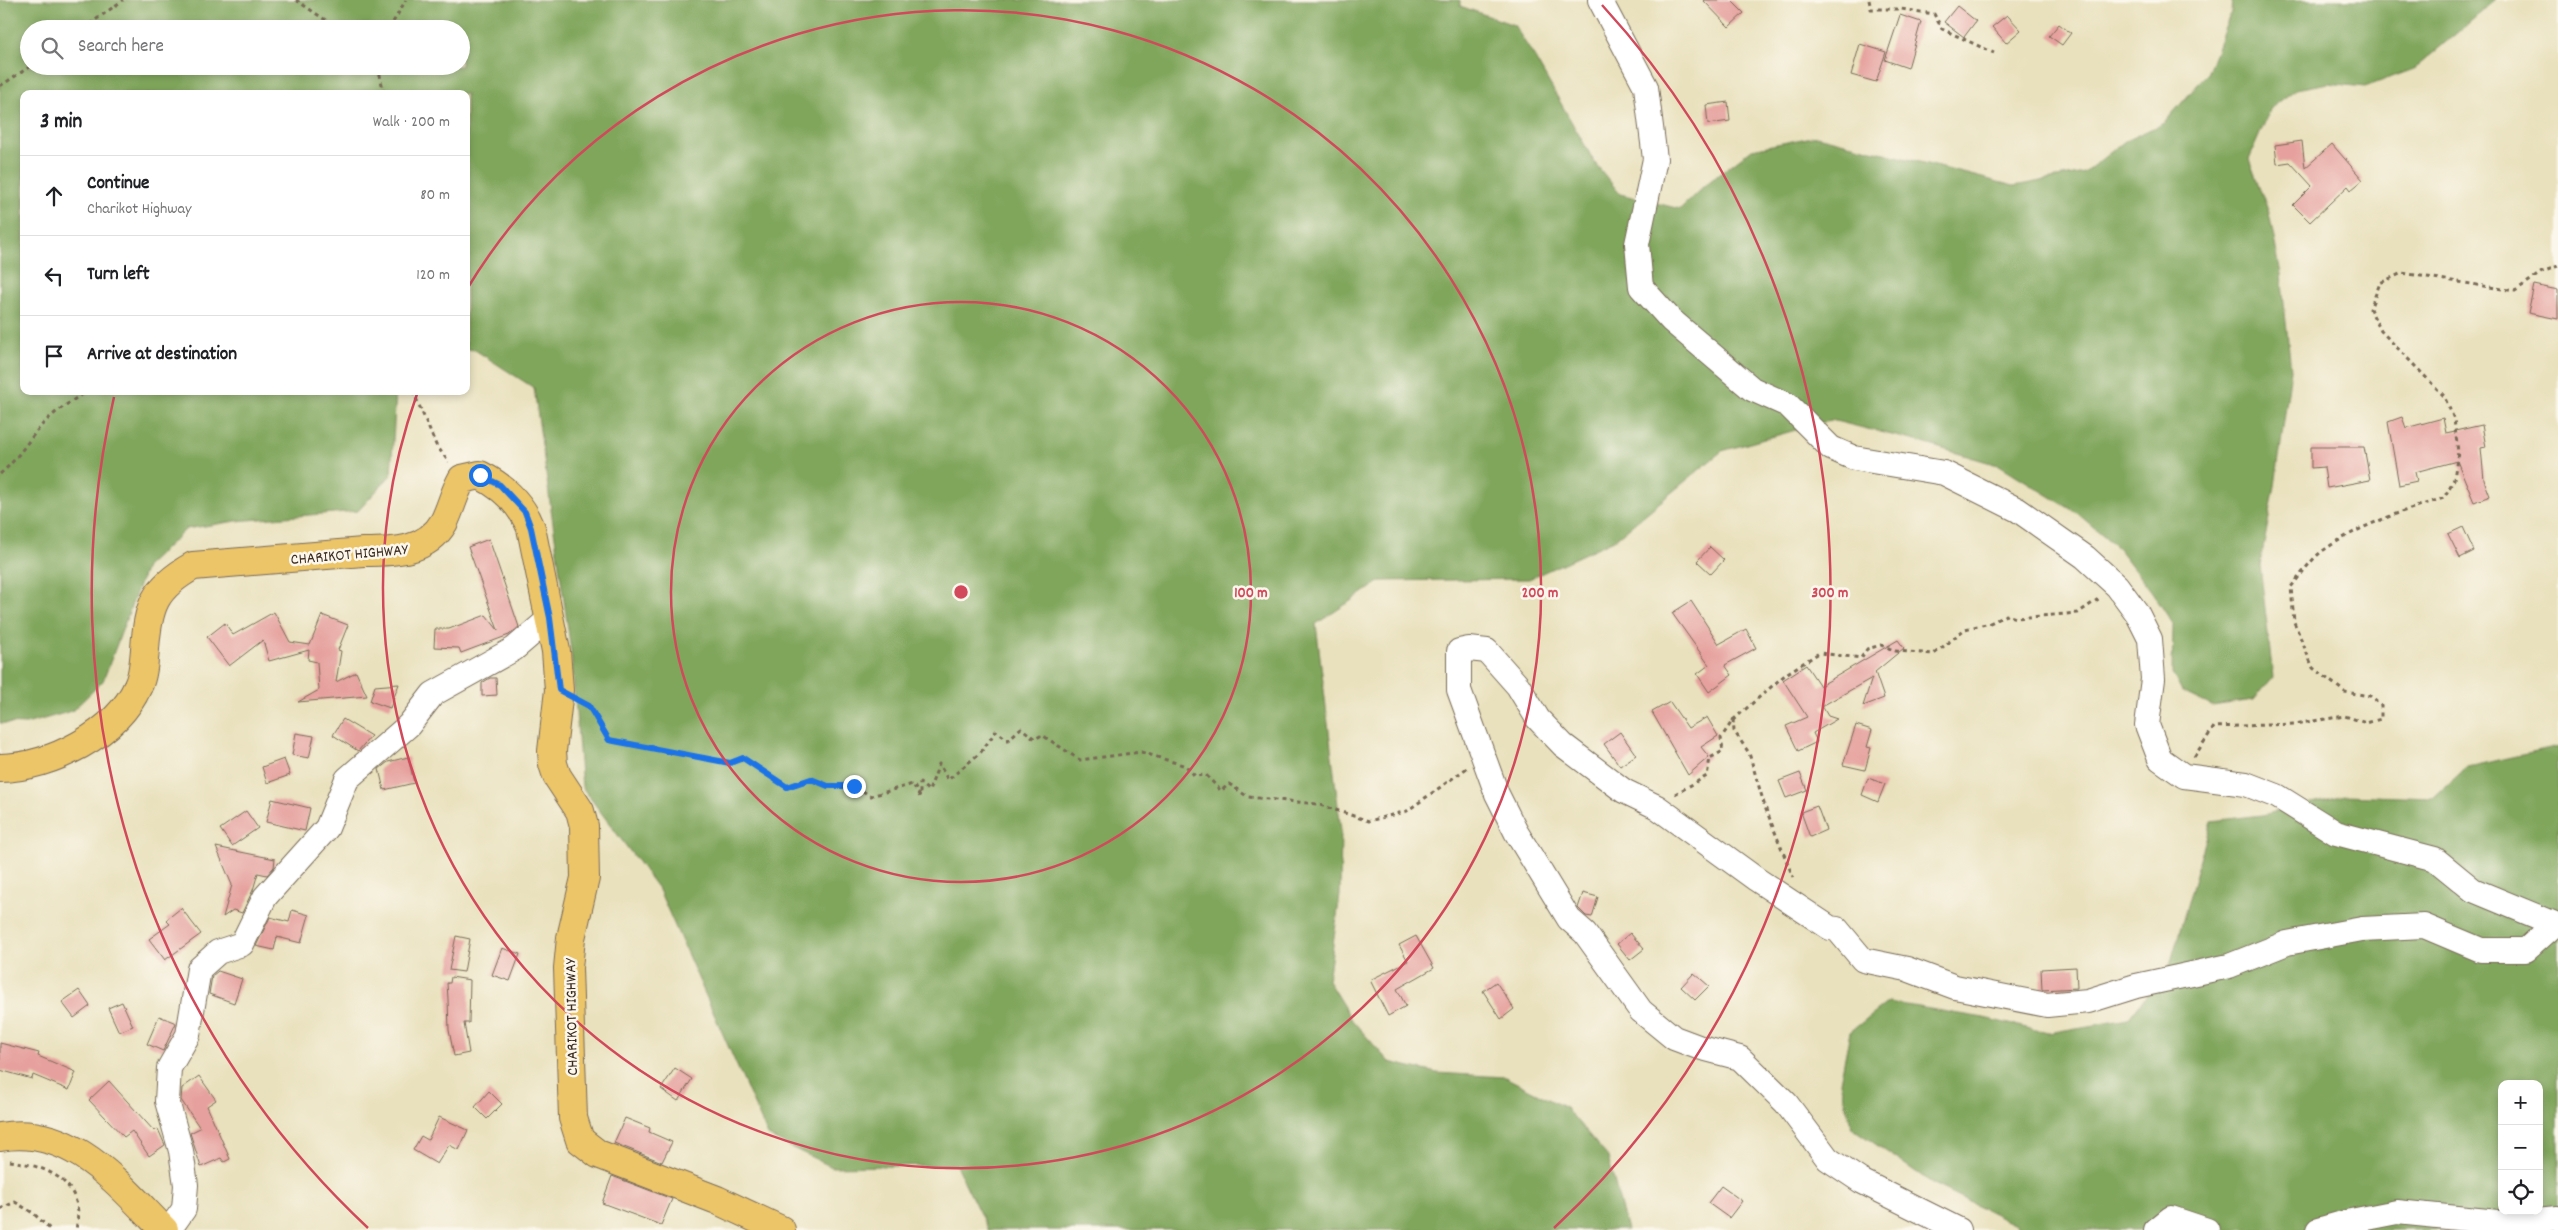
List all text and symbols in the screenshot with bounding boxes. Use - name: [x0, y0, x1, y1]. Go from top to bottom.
- search box: [20, 20, 470, 75]
- icon: search: [38, 34, 66, 62]
- text: Search here: [78, 34, 164, 61]
- text: 3 min: [40, 108, 82, 138]
- text: Walk · 200 m: [373, 111, 450, 134]
- text: Continue: [87, 171, 149, 198]
- icon: ahead: [40, 182, 68, 210]
- text: 80 m: [420, 184, 450, 207]
- text: Charikot Highway: [87, 198, 192, 221]
- icon: left: [40, 262, 68, 290]
- text: Turn left: [87, 262, 150, 289]
- text: 120 m: [416, 264, 450, 287]
- icon: arrive: [40, 342, 68, 370]
- text: Arrive at destination: [87, 342, 237, 369]
- route start: [469, 464, 492, 487]
- street label: CHARIKOT HIGHWAY: [290, 539, 410, 572]
- centre of rings: [952, 583, 970, 601]
- text: 100 m: [1234, 583, 1268, 605]
- text: 200 m: [1522, 583, 1558, 605]
- text: 300 m: [1812, 583, 1848, 605]
- route end: [843, 775, 866, 798]
- street label: CHARIKOT HIGHWAY: [560, 957, 585, 1076]
- map controls: [2498, 1080, 2543, 1215]
- button: +: [2498, 1080, 2543, 1125]
- button: −: [2498, 1125, 2543, 1170]
- button: locate: [2498, 1170, 2543, 1215]

